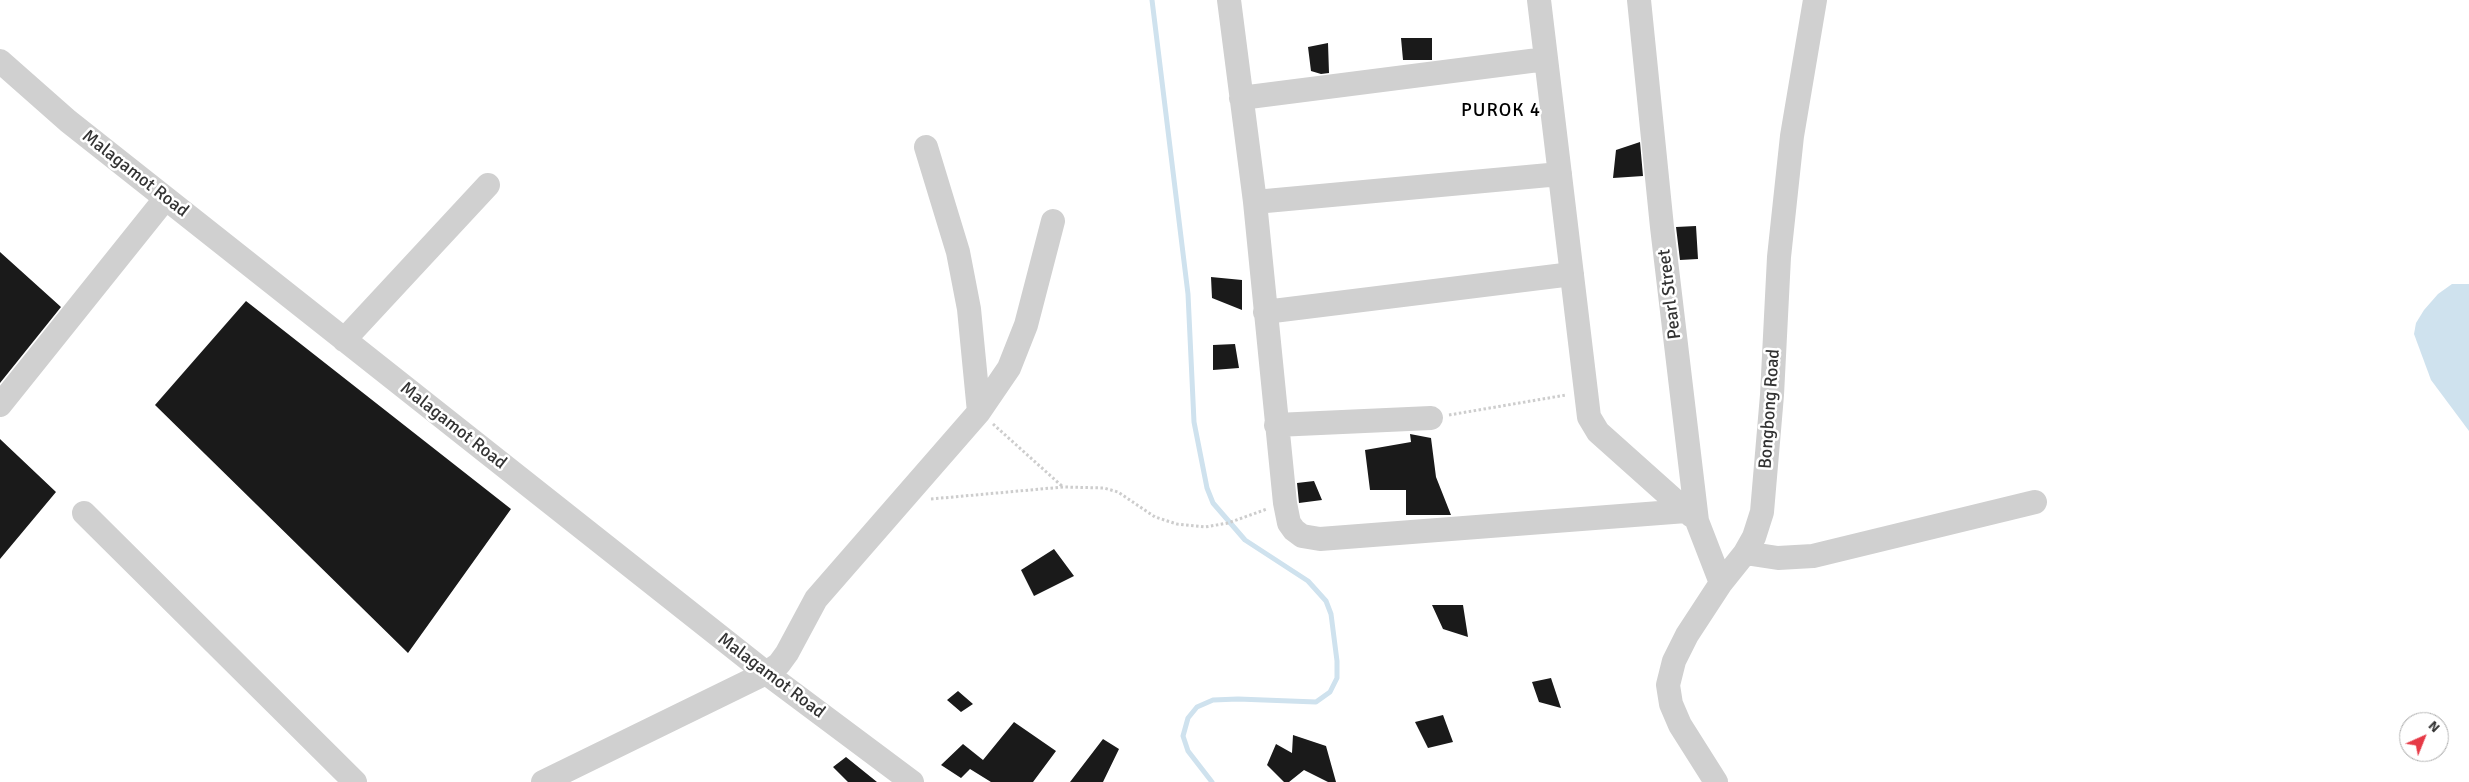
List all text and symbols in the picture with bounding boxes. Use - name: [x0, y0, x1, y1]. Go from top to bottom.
- district label: PUROK 4: [1460, 100, 1542, 122]
- street label: Malagamot Road: [78, 126, 192, 222]
- street label: Pearl Street: [1654, 248, 1686, 340]
- street label: Bongbong Road: [1755, 348, 1785, 470]
- street label: Malagamot Road: [396, 378, 510, 474]
- street label: Malagamot Road: [713, 629, 829, 723]
- north arrow: [2399, 712, 2449, 762]
- text: N: [2425, 717, 2443, 736]

